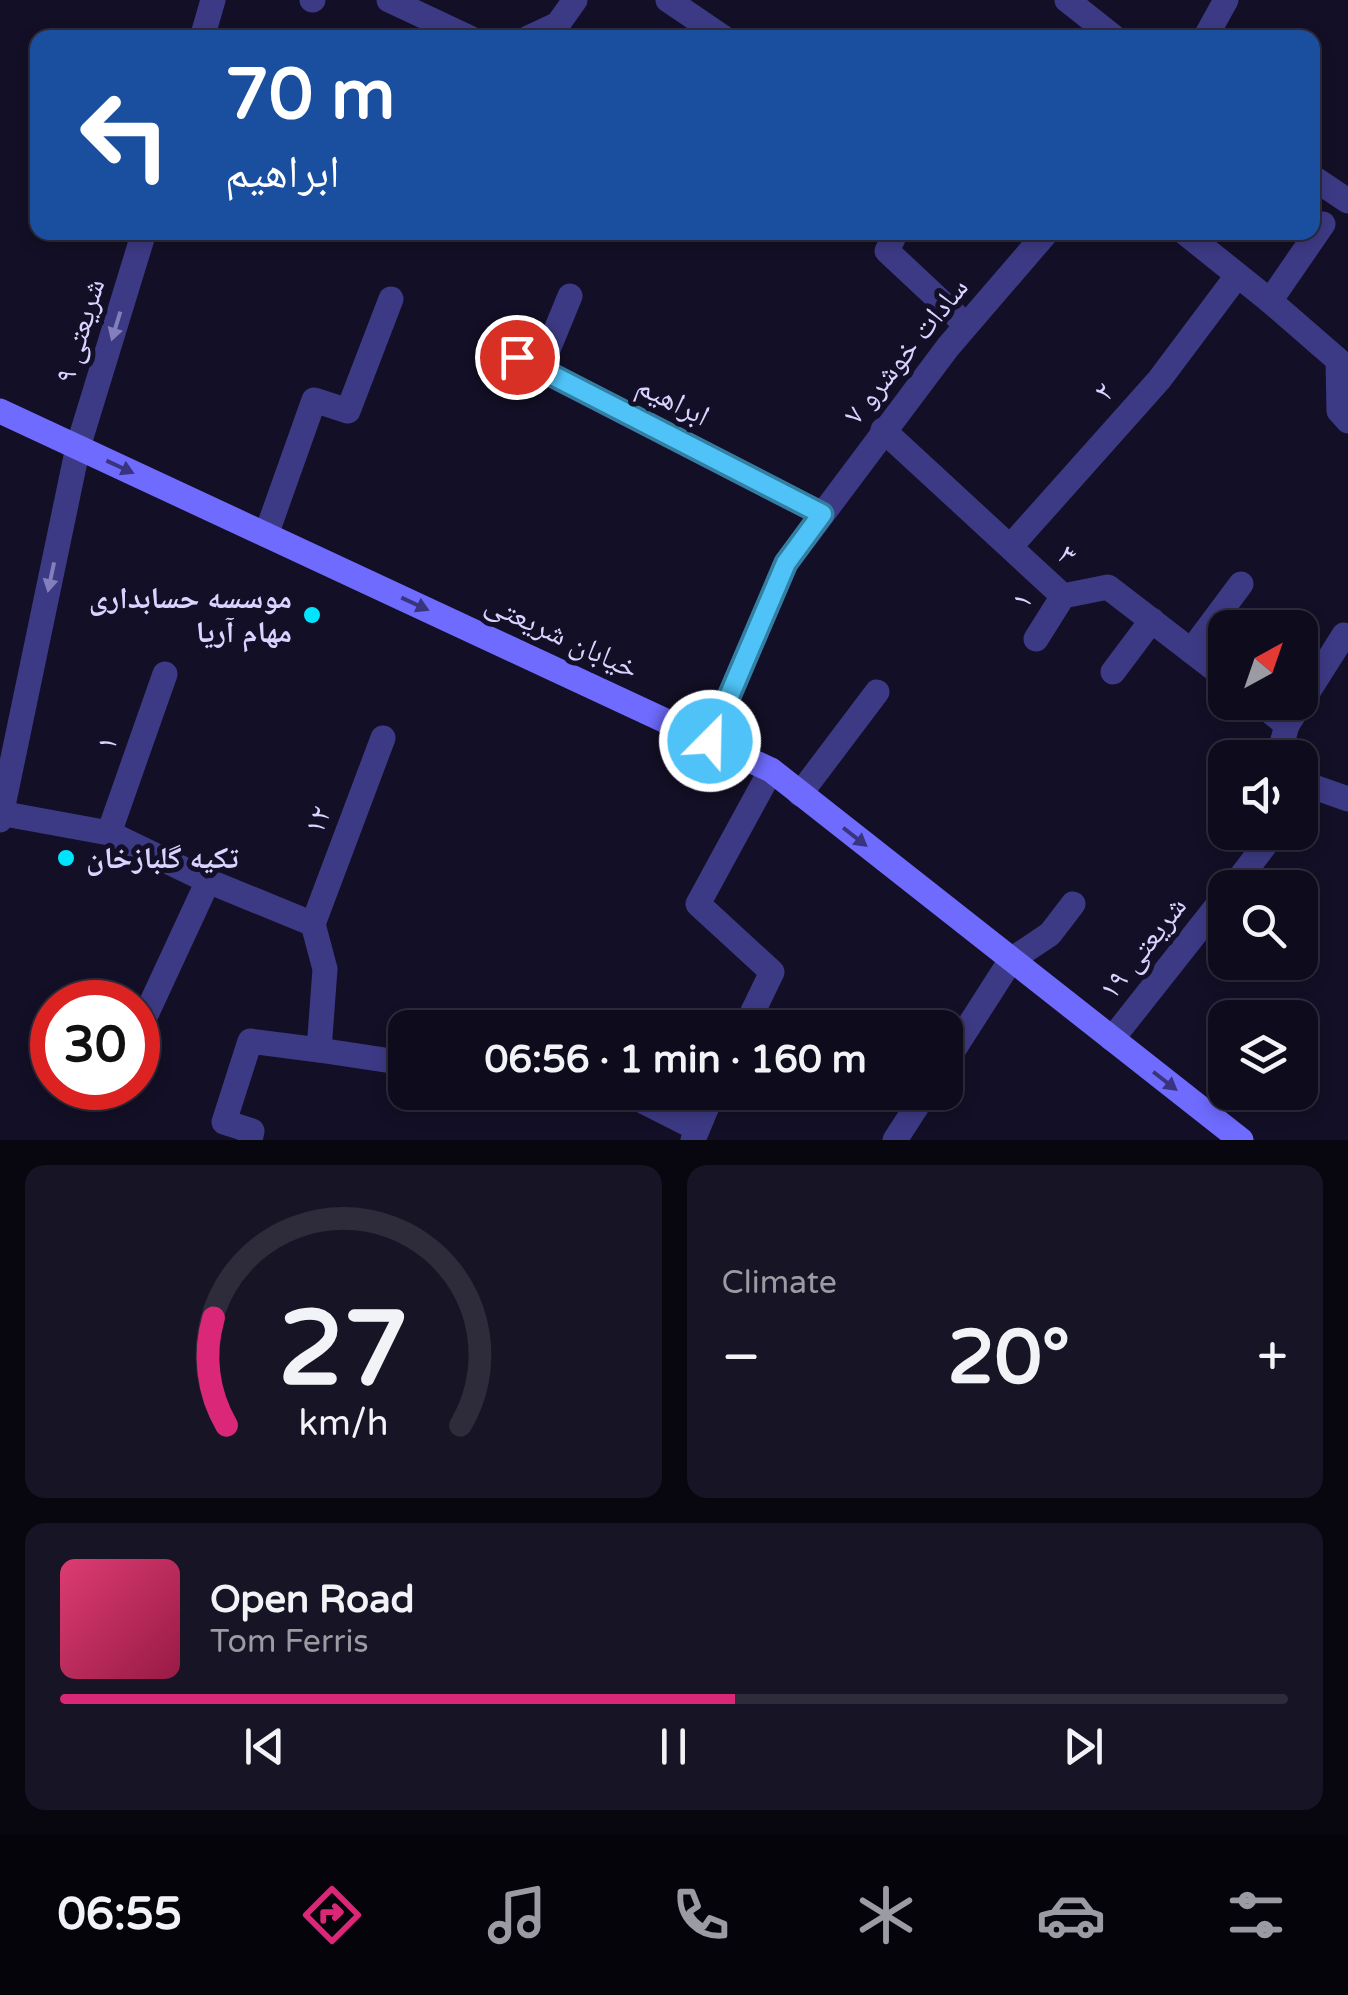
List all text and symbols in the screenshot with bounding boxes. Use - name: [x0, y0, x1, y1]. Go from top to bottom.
- text: 70 m: [225, 54, 395, 138]
- icon: left: [60, 70, 190, 200]
- text: ابراهیم: [225, 146, 340, 200]
- street label: سادات خوشرو ۷: [836, 270, 976, 432]
- street label: شریعتی ۹: [47, 274, 113, 388]
- one-way arrow: [108, 311, 123, 342]
- pin: [475, 315, 560, 400]
- icon: arrive: [490, 330, 545, 385]
- street label: ابراهیم: [630, 367, 715, 436]
- street label: ۲: [1086, 375, 1122, 409]
- one-way arrow: [106, 458, 135, 475]
- street label: ۳: [1049, 537, 1085, 573]
- one-way arrow: [42, 562, 58, 593]
- place label: موسسه حسابداری مهام آریا: [89, 580, 292, 653]
- street label: خیابان شریعتی: [480, 584, 644, 688]
- street label: ۱: [1003, 585, 1041, 615]
- one-way arrow: [400, 596, 430, 612]
- marker: موسسه حسابداری مهام آریا: [301, 604, 323, 626]
- north arrow: [1208, 610, 1318, 720]
- map controls: [1208, 610, 1318, 1110]
- position arrow: [658, 689, 762, 793]
- street label: ۱: [87, 731, 127, 755]
- button: sound: [1208, 740, 1318, 850]
- street label: ۱۲: [296, 801, 340, 839]
- one-way arrow: [842, 826, 867, 847]
- place label: تکیه گلبازخان: [86, 840, 238, 877]
- marker: تکیه گلبازخان: [55, 847, 77, 869]
- button: search: [1208, 870, 1318, 980]
- street label: شریعتی ۱۹: [1091, 889, 1195, 1007]
- speed limit sign: 30: [30, 980, 160, 1110]
- button: layers: [1208, 1000, 1318, 1110]
- text: 06:56 · 1 min · 160 m: [484, 1037, 867, 1083]
- one-way arrow: [1152, 1070, 1178, 1090]
- text: Climate: [722, 1264, 837, 1302]
- text: 27: [278, 1288, 409, 1413]
- text: 20°: [948, 1313, 1070, 1403]
- text: −: [722, 1325, 761, 1391]
- text: +: [1257, 1325, 1288, 1391]
- text: km/h: [298, 1402, 388, 1445]
- text: Open Road: [210, 1577, 415, 1623]
- text: Tom Ferris: [210, 1623, 369, 1661]
- icon: previous: [237, 1719, 292, 1774]
- icon: pause: [646, 1719, 701, 1774]
- icon: next: [1056, 1719, 1111, 1774]
- icon: directions: [297, 1880, 367, 1950]
- icon: music: [482, 1880, 552, 1950]
- icon: phone: [666, 1880, 736, 1950]
- icon: climate: [851, 1880, 921, 1950]
- icon: car: [1036, 1880, 1106, 1950]
- icon: filters: [1221, 1880, 1291, 1950]
- text: 06:55: [57, 1888, 182, 1942]

